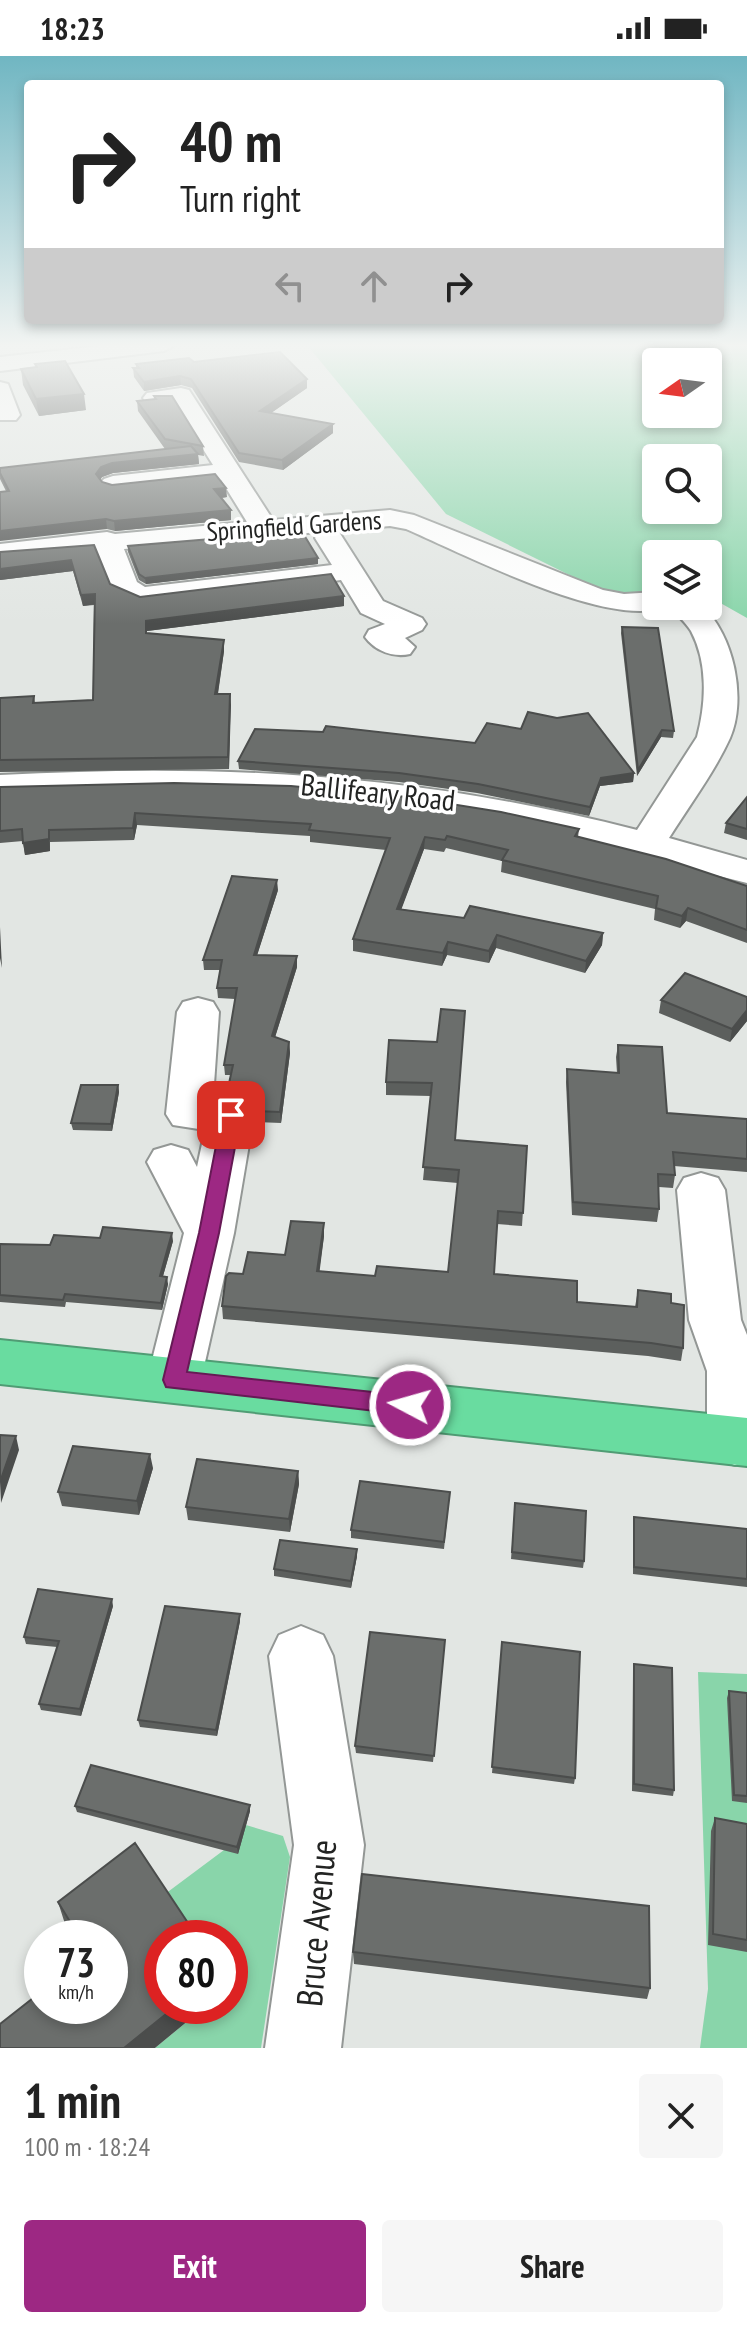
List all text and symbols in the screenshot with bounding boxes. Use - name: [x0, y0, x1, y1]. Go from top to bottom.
- text: 18:23: [40, 9, 105, 48]
- text: 40 m: [180, 105, 282, 177]
- icon: right: [48, 112, 152, 216]
- text: Turn right: [180, 175, 301, 222]
- icon: left: [268, 264, 312, 308]
- icon: ahead: [352, 264, 396, 308]
- icon: right: [436, 264, 480, 308]
- north arrow: [642, 348, 722, 428]
- map controls: [642, 348, 722, 620]
- button: search: [642, 444, 722, 524]
- street label: Springfield Gardens: [205, 503, 383, 548]
- button: layers: [642, 540, 722, 620]
- street label: Ballifeary Road: [299, 764, 457, 819]
- pin: [197, 1081, 265, 1149]
- icon: arrive: [209, 1093, 253, 1137]
- position arrow: [368, 1363, 452, 1447]
- street label: Bruce Avenue: [285, 1838, 346, 2008]
- speed limit sign: 80: [144, 1920, 248, 2024]
- text: 73: [57, 1936, 95, 1988]
- text: km/h: [58, 1979, 94, 2005]
- text: 1 min: [24, 2069, 121, 2131]
- button: close: [639, 2074, 723, 2158]
- text: 100 m · 18:24: [24, 2130, 150, 2163]
- button: Exit: [24, 2220, 366, 2312]
- button: Share: [382, 2220, 723, 2312]

